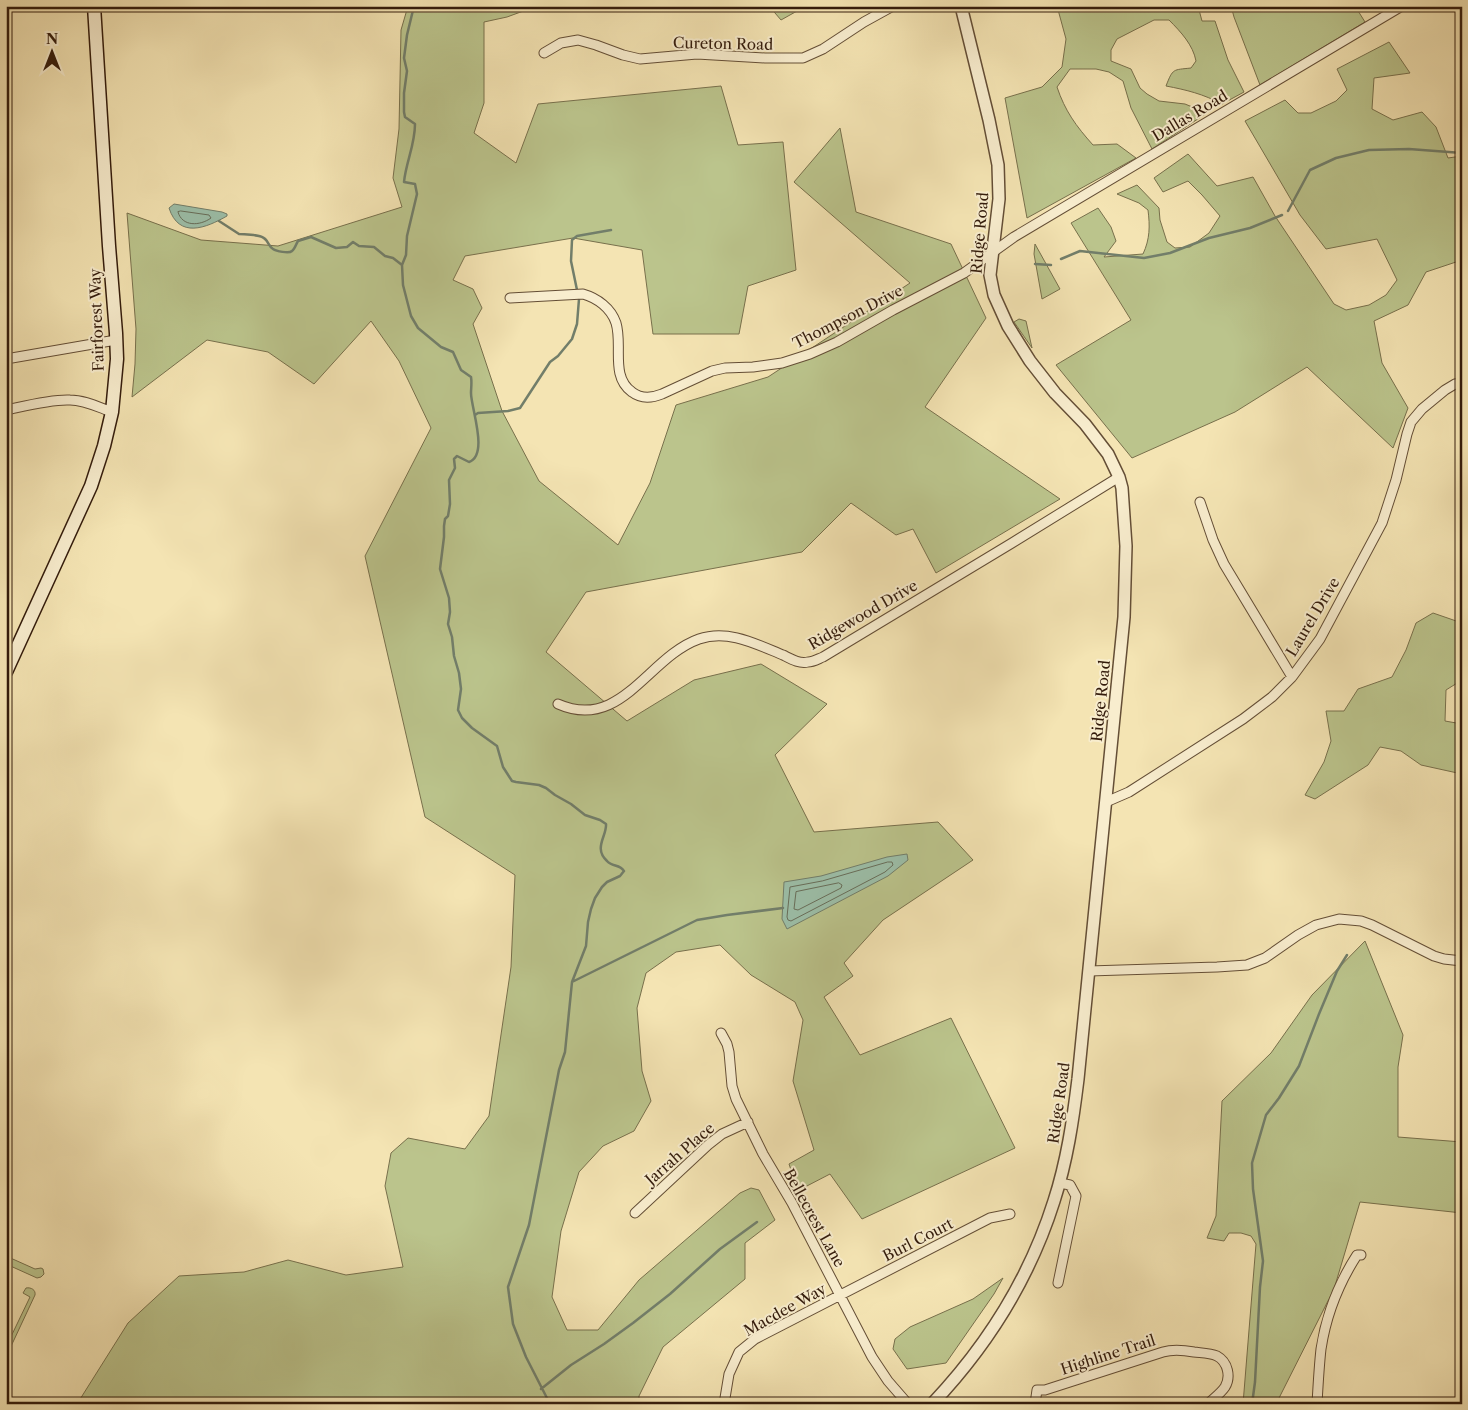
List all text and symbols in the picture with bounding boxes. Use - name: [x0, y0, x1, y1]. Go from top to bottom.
- north arrow: [28, 28, 78, 78]
- text: N: [46, 30, 58, 48]
- street label: Cureton Road: [673, 33, 773, 54]
- street label: Dallas Road: [1149, 86, 1231, 145]
- street label: Ridge Road: [966, 191, 993, 275]
- street label: Fairforest Way: [85, 268, 108, 372]
- street label: Thompson Drive: [789, 281, 906, 353]
- street label: Laurel Drive: [1282, 574, 1344, 660]
- street label: Ridgewood Drive: [805, 576, 921, 654]
- street label: Ridge Road: [1087, 659, 1114, 743]
- street label: Ridge Road: [1043, 1061, 1074, 1145]
- street label: Jarrah Place: [640, 1118, 718, 1190]
- street label: Bellecrest Lane: [779, 1165, 849, 1270]
- street label: Burl Court: [880, 1214, 957, 1265]
- street label: Macdee Way: [740, 1279, 830, 1340]
- street label: Highline Trail: [1058, 1330, 1158, 1379]

